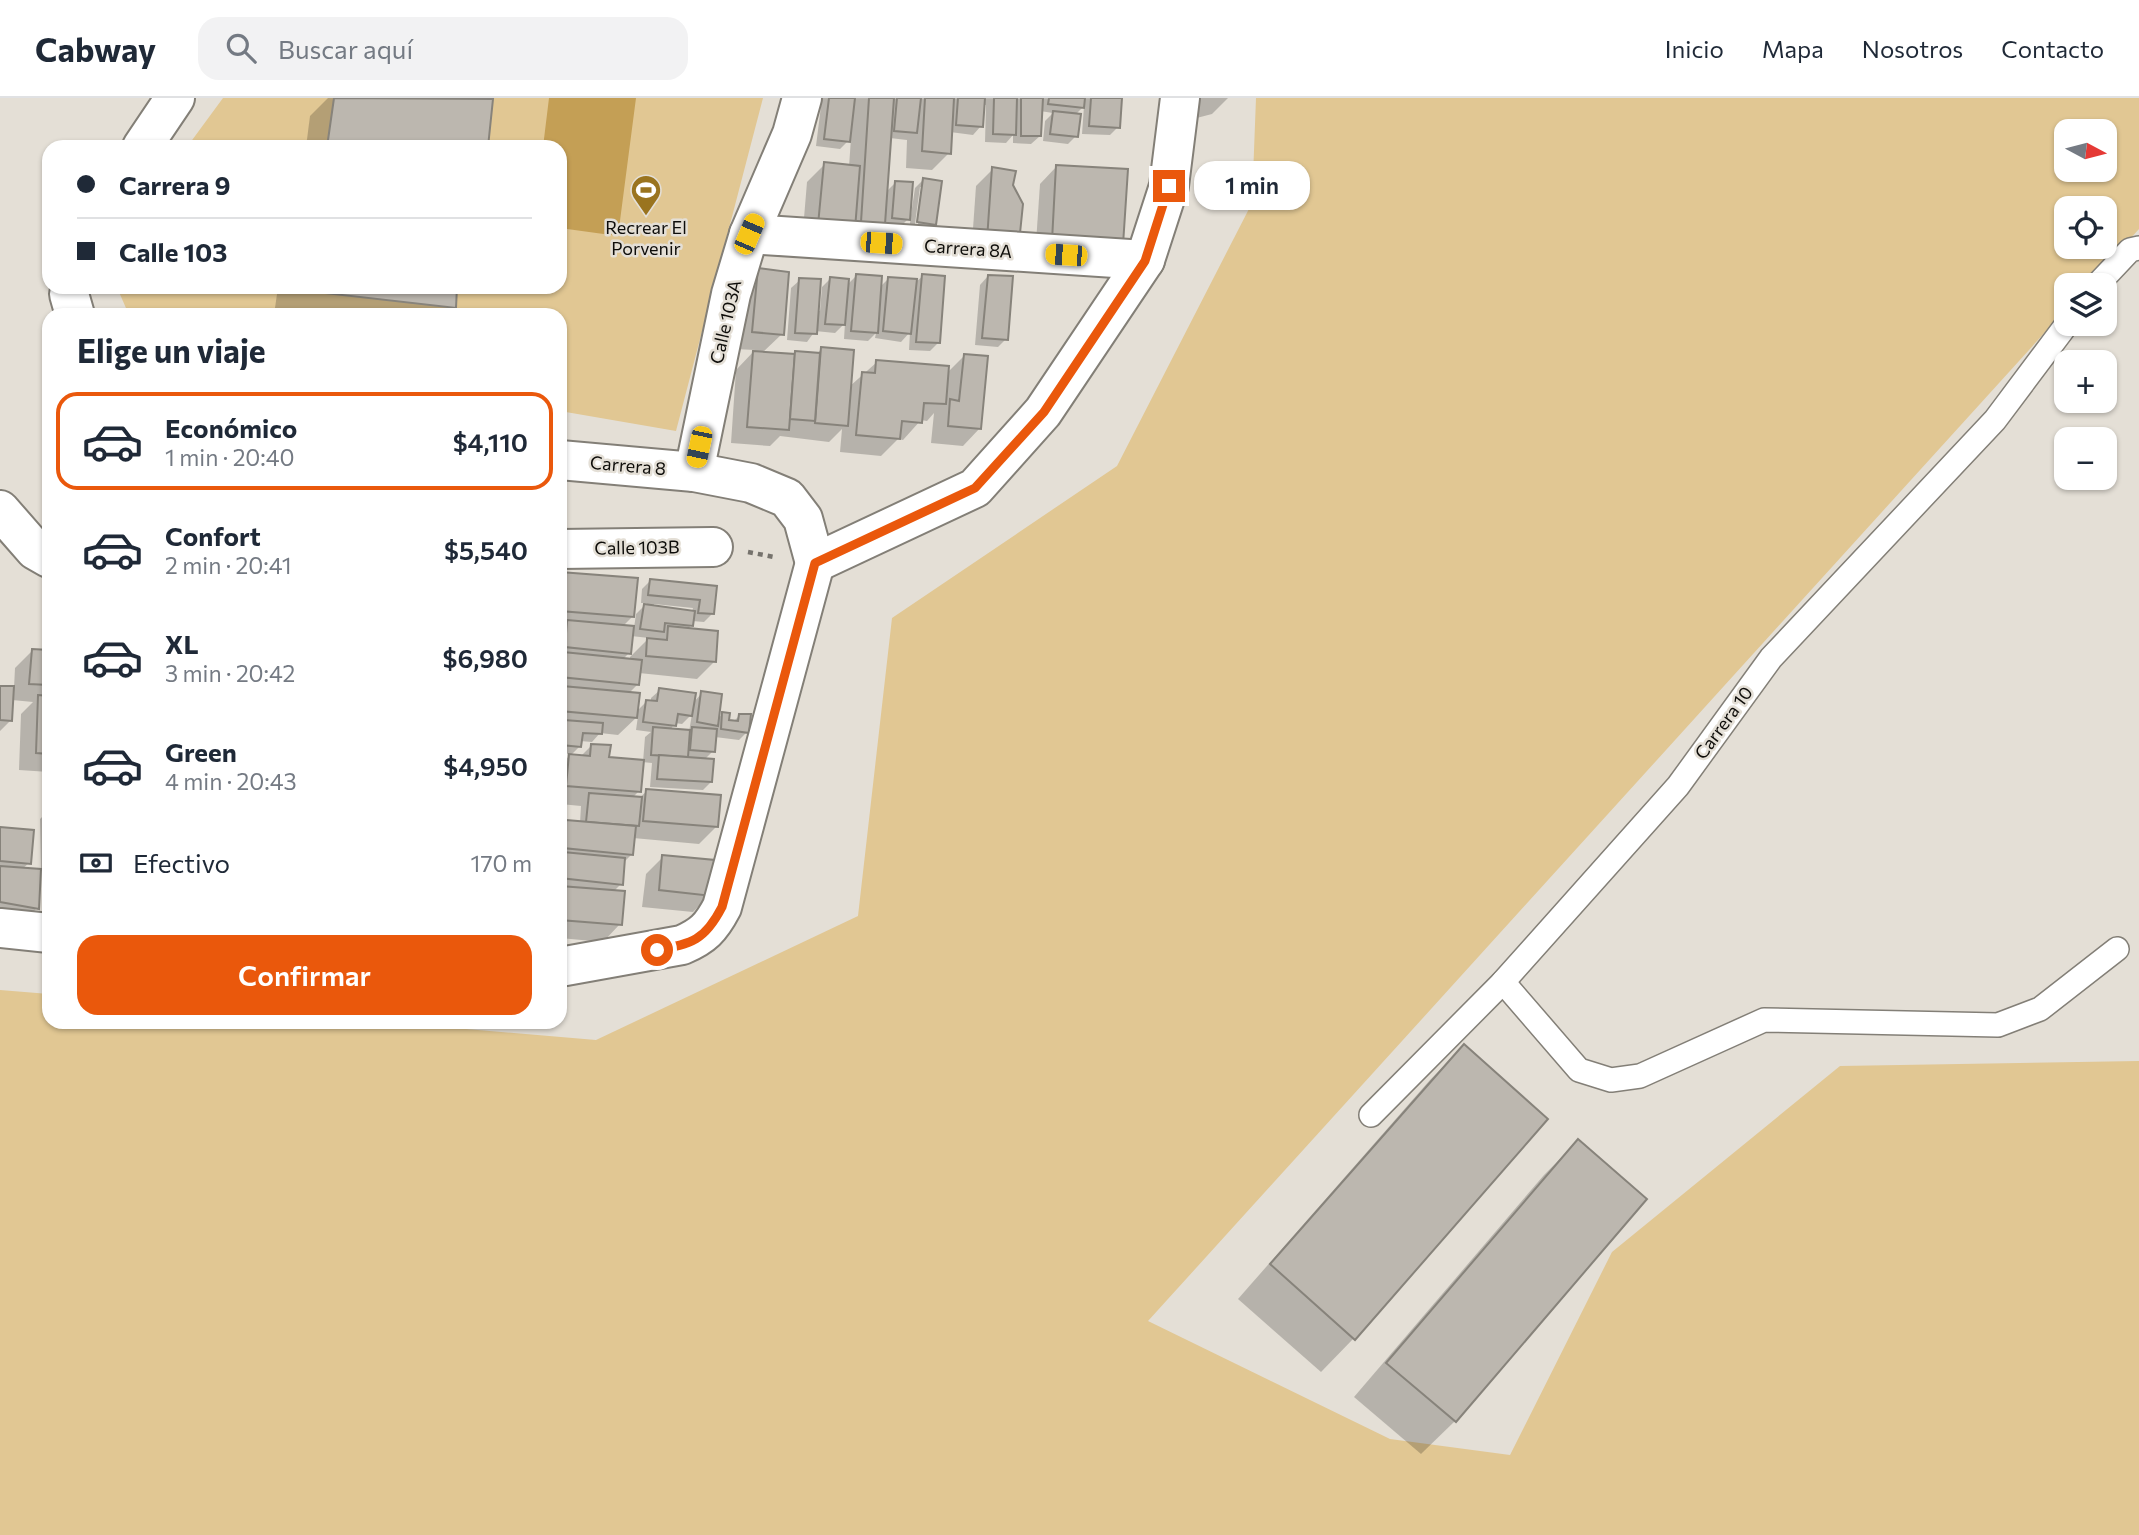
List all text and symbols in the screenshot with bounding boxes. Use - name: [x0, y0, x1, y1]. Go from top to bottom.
- search box: [198, 17, 688, 80]
- text: Cabway: [35, 28, 156, 69]
- icon: search: [222, 29, 260, 67]
- text: Buscar aquí: [278, 33, 413, 64]
- text: Inicio: [1665, 34, 1724, 63]
- text: Mapa: [1762, 34, 1824, 63]
- text: Nosotros: [1862, 34, 1963, 63]
- text: Contacto: [2001, 34, 2104, 63]
- north arrow: [2054, 119, 2118, 182]
- map controls: [2054, 119, 2117, 490]
- callout: 1 min: [1194, 162, 1309, 210]
- text: Carrera 9: [119, 169, 230, 200]
- route end: [1153, 170, 1185, 202]
- text: 1 min: [1225, 171, 1279, 199]
- sports icon: Recrear El Porvenir: [629, 173, 663, 217]
- button: locate: [2054, 196, 2117, 259]
- car: [732, 211, 767, 257]
- place label: Recrear El Porvenir: [605, 216, 687, 259]
- car: [860, 231, 903, 255]
- street label: Carrera 8A: [923, 234, 1013, 262]
- text: Calle 103: [119, 236, 227, 267]
- car: [1045, 243, 1088, 267]
- button: layers: [2054, 273, 2117, 336]
- street label: Calle 103A: [705, 278, 745, 366]
- text: Elige un viaje: [77, 330, 266, 370]
- button: +: [2054, 350, 2117, 413]
- icon: car: [81, 410, 144, 473]
- text: Económico: [165, 412, 297, 443]
- car: [685, 424, 714, 470]
- text: $4,110: [453, 426, 528, 457]
- button: −: [2054, 427, 2117, 490]
- text: 1 min · 20:40: [165, 443, 295, 471]
- street label: Carrera 8: [589, 451, 667, 479]
- icon: car: [81, 518, 144, 581]
- text: Confort: [165, 520, 261, 551]
- text: $5,540: [444, 534, 528, 565]
- street label: Calle 103B: [594, 535, 680, 559]
- text: 2 min · 20:41: [165, 551, 292, 579]
- icon: car: [81, 626, 144, 689]
- text: XL: [165, 628, 199, 659]
- text: $6,980: [443, 642, 528, 673]
- text: 3 min · 20:42: [165, 659, 295, 687]
- street label: Carrera 10: [1689, 682, 1757, 763]
- icon: car: [81, 734, 144, 797]
- text: Green: [165, 736, 237, 767]
- text: $4,950: [443, 750, 528, 781]
- text: 4 min · 20:43: [165, 767, 297, 795]
- icon: cash: [77, 844, 115, 882]
- text: Efectivo: [133, 847, 230, 878]
- text: 170 m: [471, 849, 532, 877]
- route start: [641, 934, 673, 966]
- button: Confirmar: [77, 935, 532, 1015]

